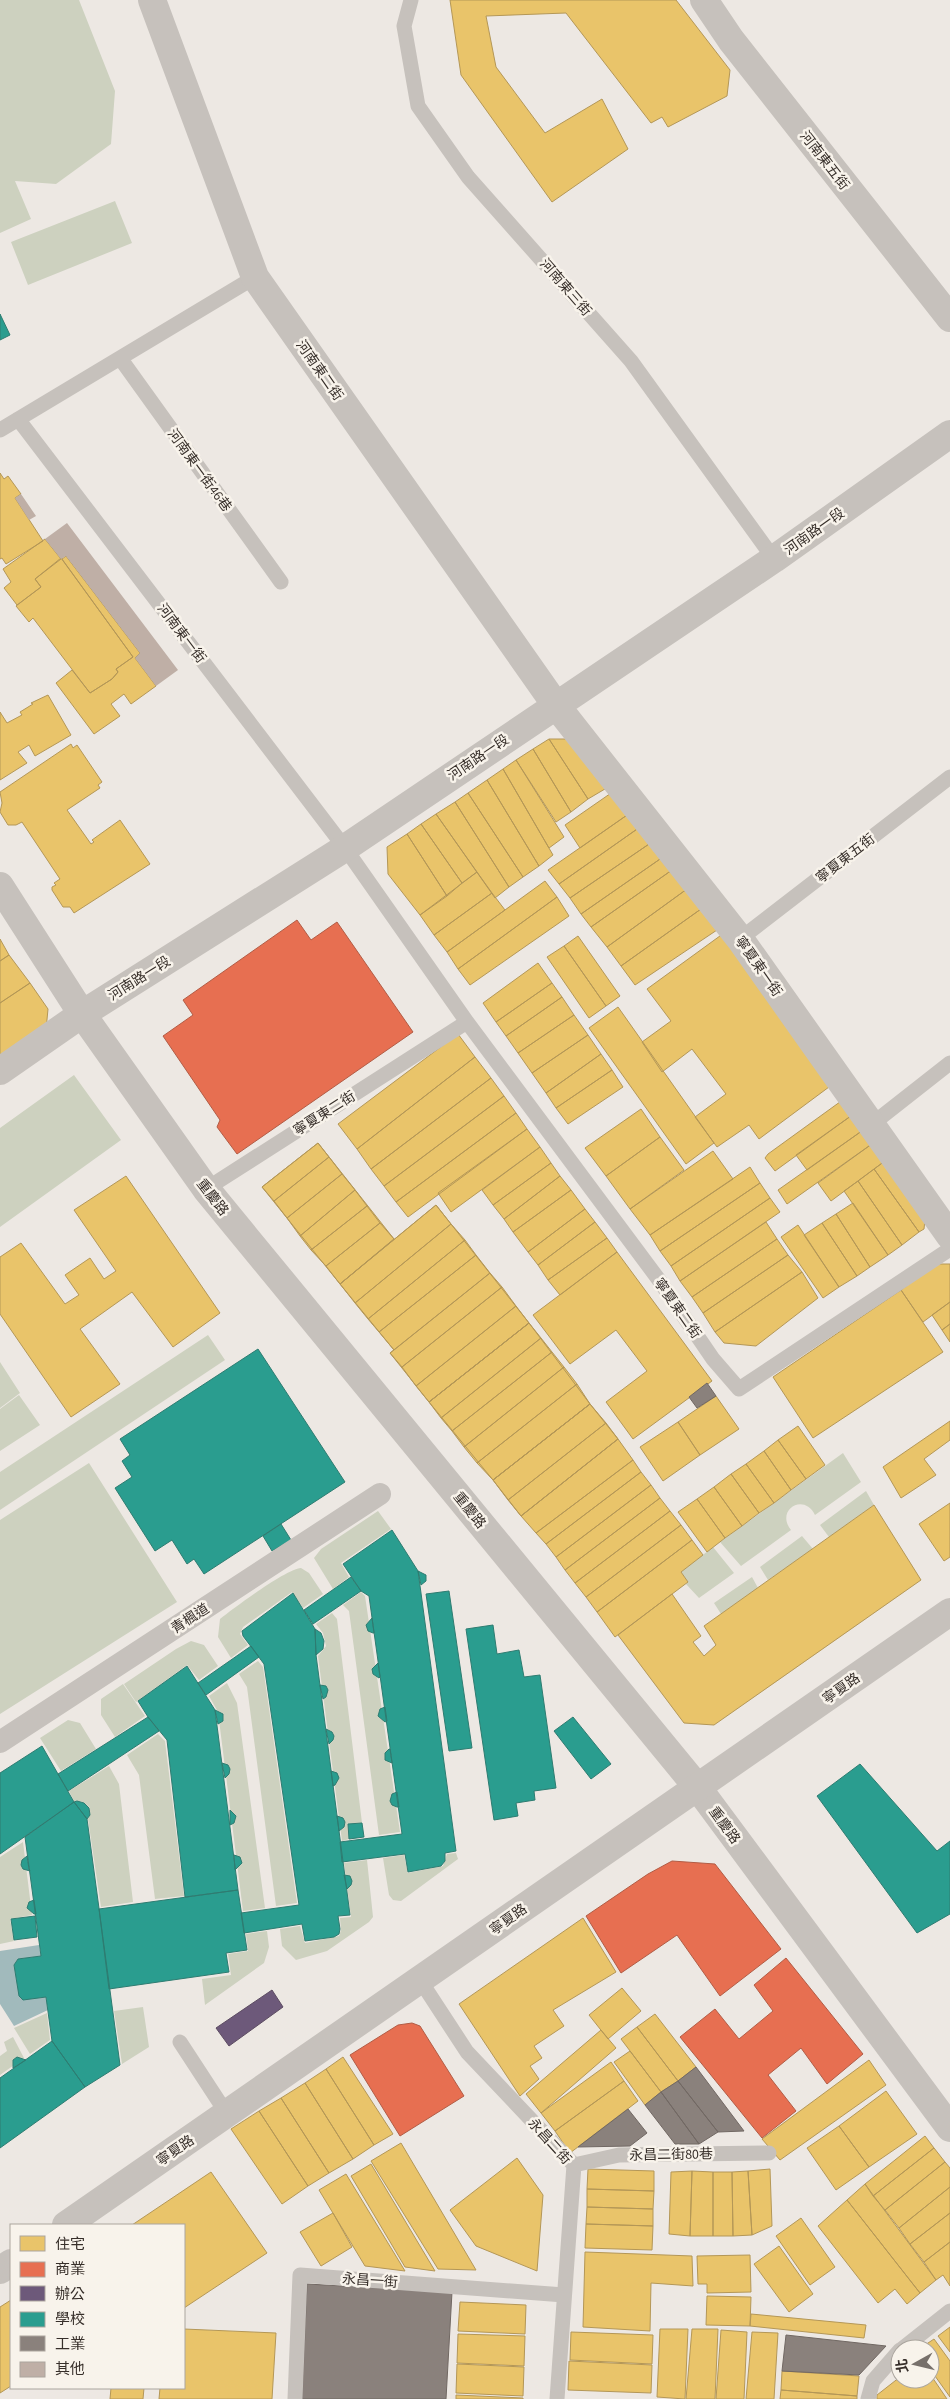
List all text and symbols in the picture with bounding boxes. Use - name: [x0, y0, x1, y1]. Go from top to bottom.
- street label: 河南東五街: [795, 127, 854, 194]
- street label: 河南東三街: [535, 255, 596, 321]
- street label: 河南東二街: [291, 336, 347, 405]
- street label: 河南東一街46巷: [162, 425, 236, 516]
- street label: 河南路一段: [780, 504, 849, 560]
- street label: 河南東一街: [152, 600, 210, 668]
- street label: 河南路一段: [444, 730, 513, 786]
- street label: 寧夏東五街: [812, 829, 879, 888]
- street label: 寧夏東一街: [730, 932, 786, 1001]
- street label: 河南路一段: [105, 952, 175, 1006]
- street label: 寧夏東二街: [290, 1087, 360, 1141]
- street label: 重慶路: [191, 1175, 233, 1220]
- street label: 寧夏東二街: [649, 1274, 705, 1343]
- street label: 重慶路: [448, 1488, 490, 1533]
- street label: 青楓道: [167, 1599, 214, 1639]
- street label: 寧夏路: [819, 1669, 865, 1709]
- street label: 重慶路: [704, 1803, 745, 1848]
- street label: 寧夏路: [486, 1900, 532, 1940]
- street label: 永昌二街: [523, 2114, 575, 2169]
- street label: 寧夏路: [153, 2131, 199, 2171]
- street label: 永昌二街80巷: [629, 2144, 713, 2166]
- legend: [10, 2224, 185, 2389]
- text: 住宅: [55, 2234, 85, 2255]
- text: 商業: [55, 2259, 85, 2280]
- street label: 永昌一街: [341, 2269, 399, 2293]
- text: 辦公: [55, 2284, 85, 2305]
- text: 學校: [55, 2309, 85, 2330]
- text: 工業: [55, 2334, 85, 2355]
- north arrow: [890, 2339, 940, 2389]
- text: 北: [892, 2357, 914, 2374]
- text: 其他: [55, 2359, 85, 2380]

